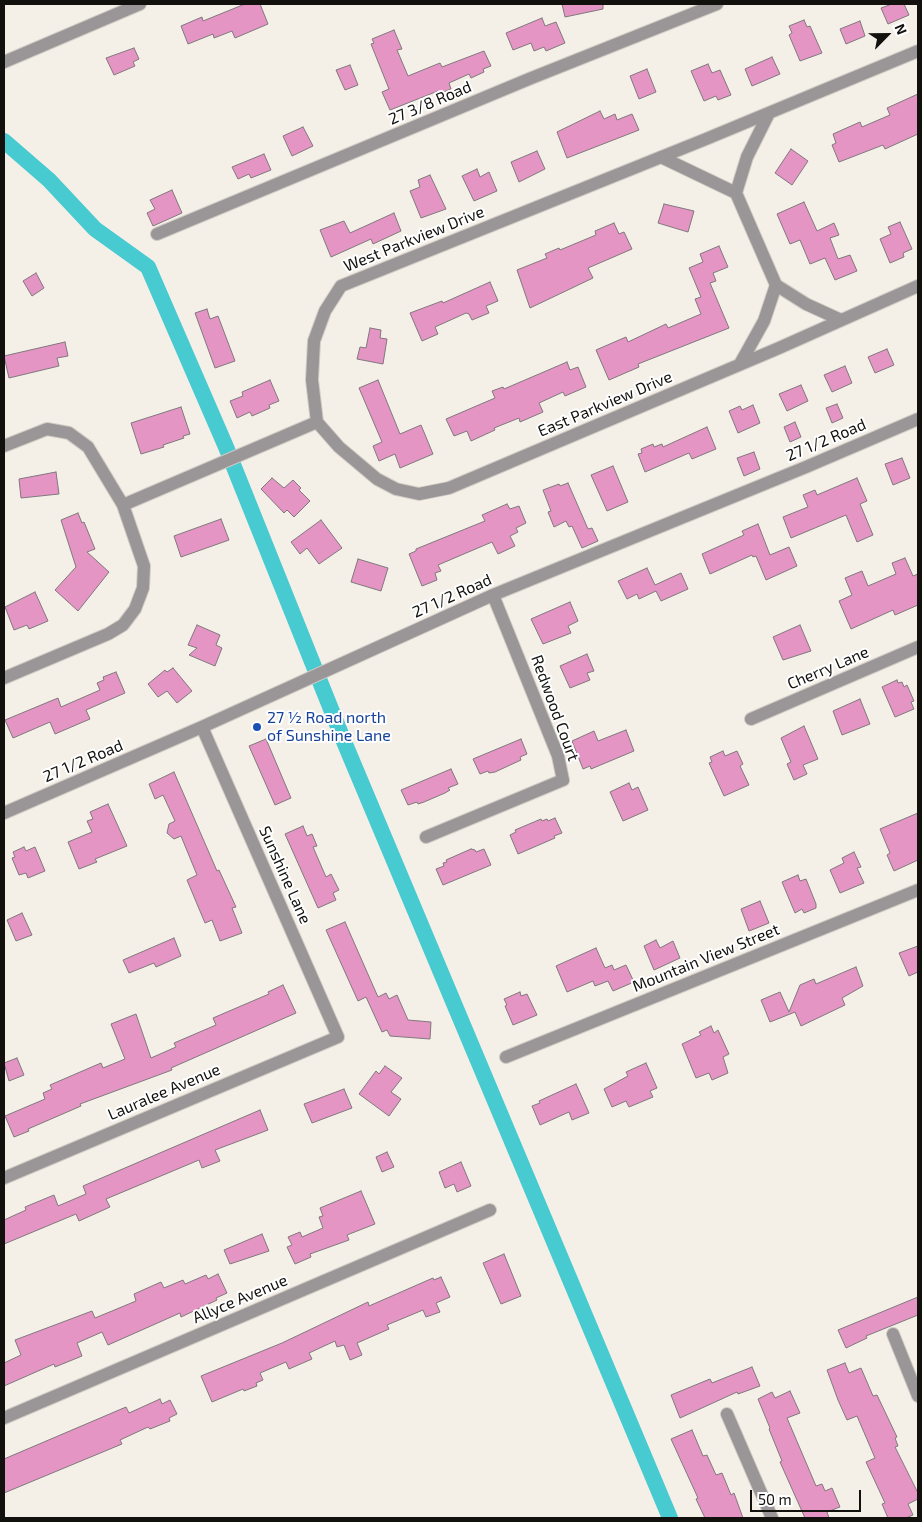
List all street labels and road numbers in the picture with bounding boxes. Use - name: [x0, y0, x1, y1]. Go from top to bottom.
- street label: 27 3/8 Road: [386, 77, 474, 129]
- street label: West Parkview Drive: [341, 202, 487, 276]
- street label: East Parkview Drive: [535, 367, 675, 441]
- street label: 27 1/2 Road: [783, 415, 869, 465]
- street label: 27 1/2 Road: [409, 570, 495, 622]
- street label: Cherry Lane: [784, 642, 872, 694]
- street label: Redwood Court: [527, 652, 583, 764]
- street label: 27 1/2 Road: [40, 736, 126, 786]
- street label: Sunshine Lane: [255, 823, 315, 927]
- street label: Mountain View Street: [630, 920, 782, 996]
- street label: Lauralee Avenue: [105, 1060, 223, 1124]
- street label: Allyce Avenue: [190, 1270, 290, 1328]

